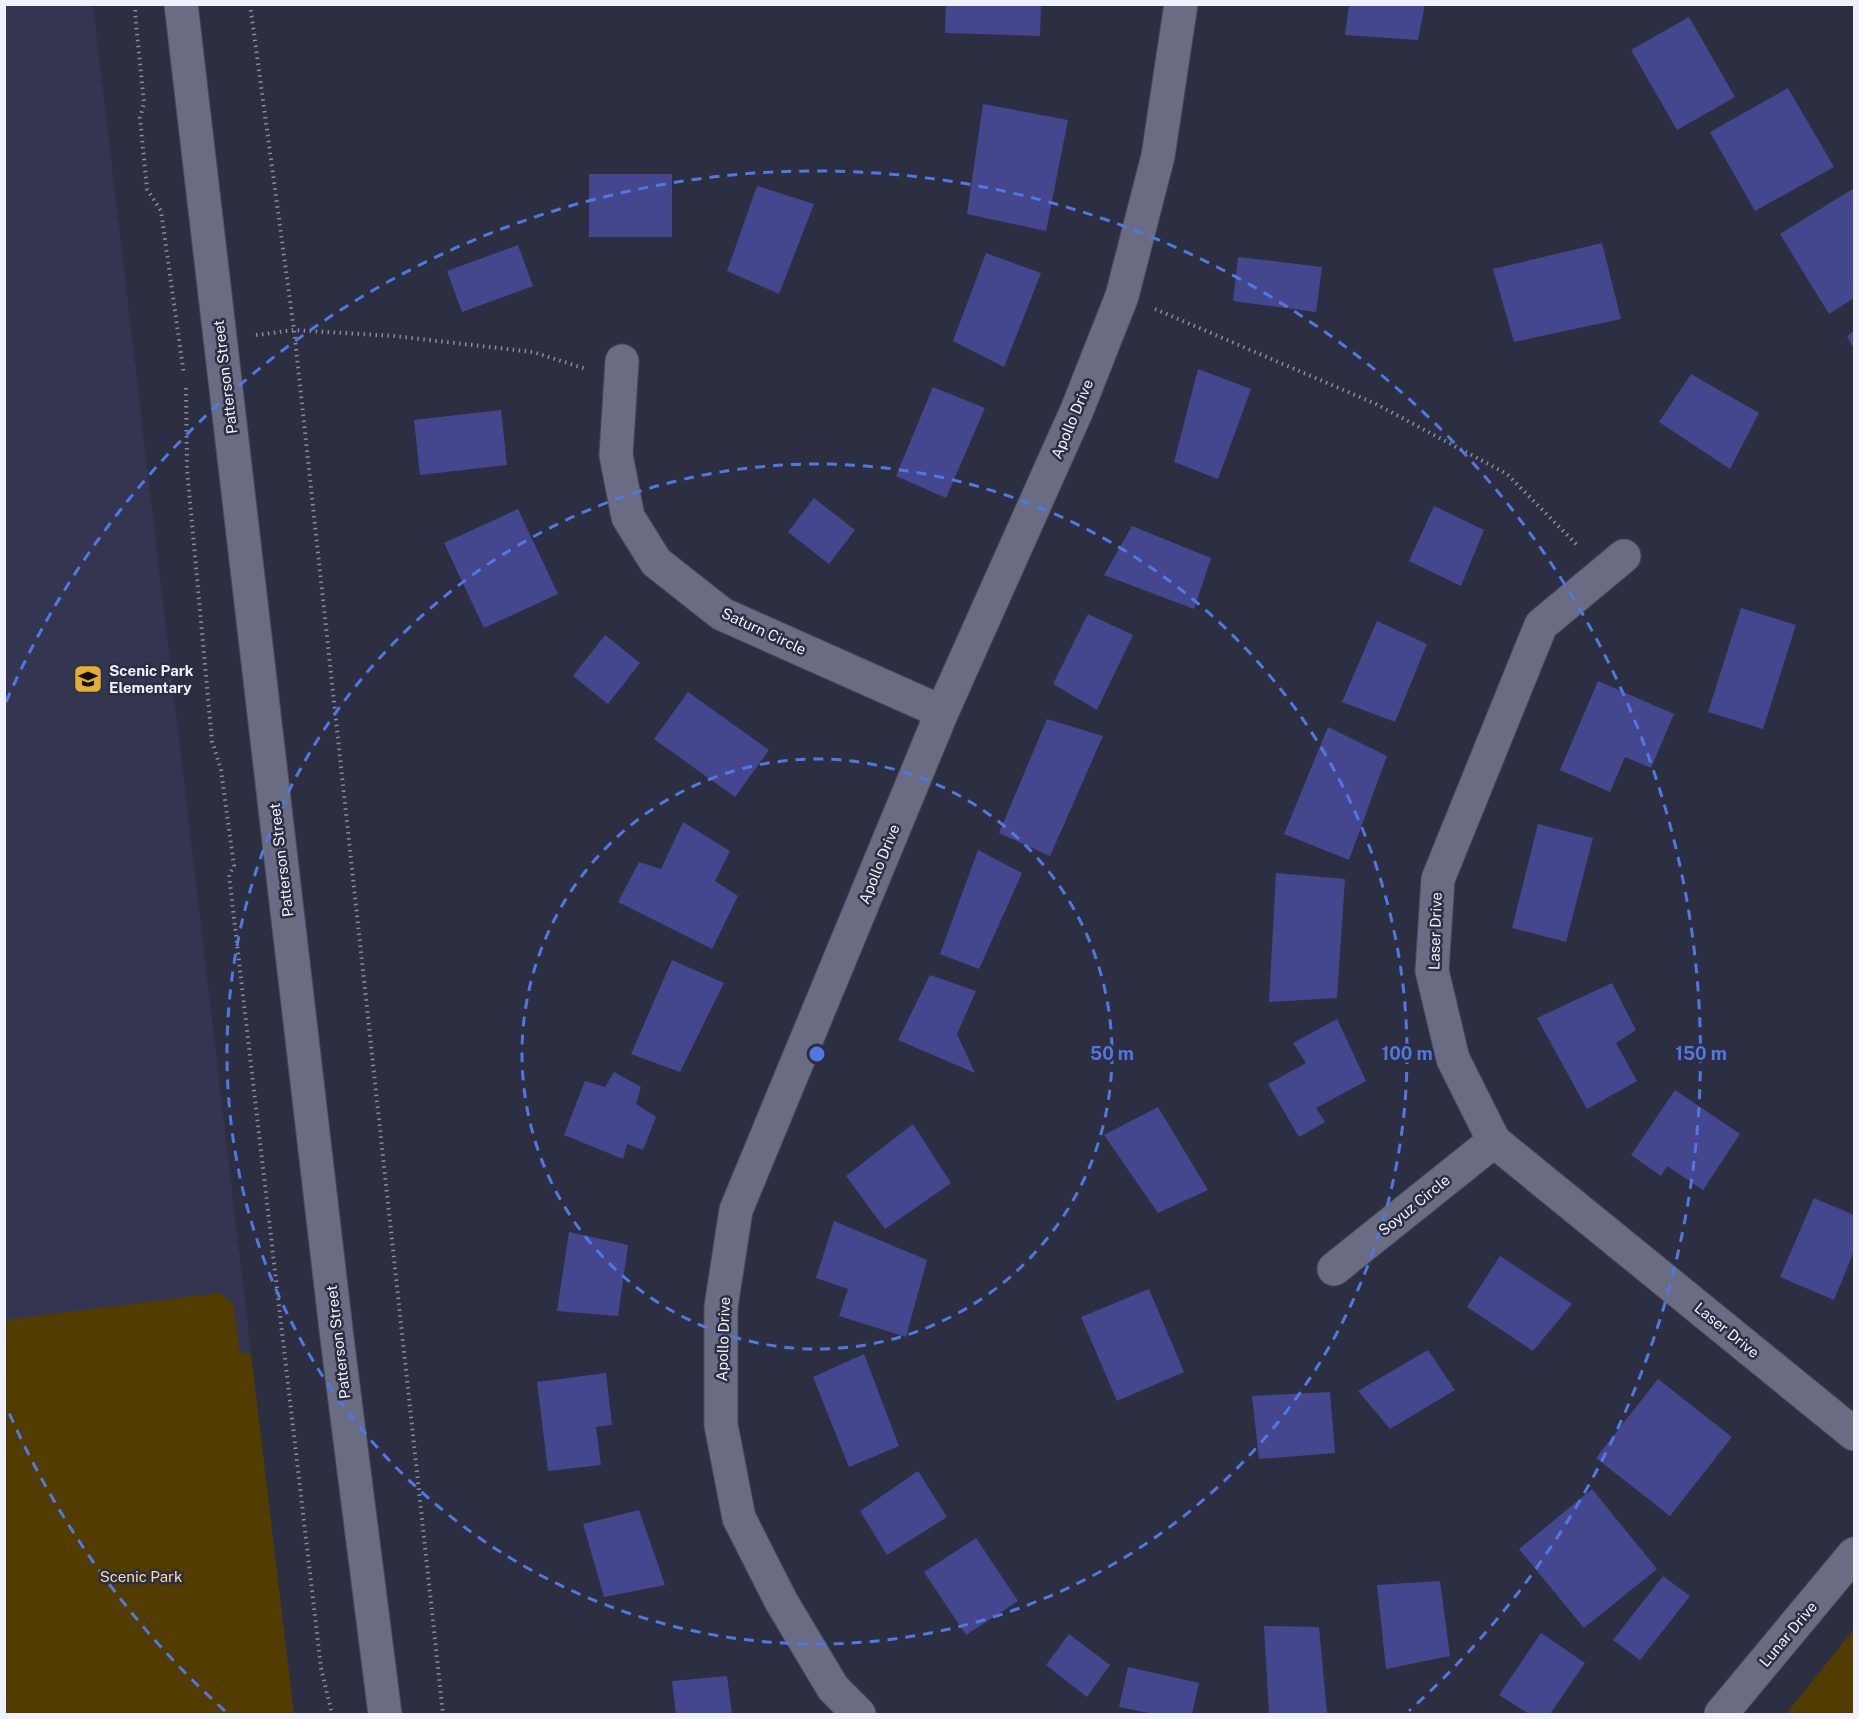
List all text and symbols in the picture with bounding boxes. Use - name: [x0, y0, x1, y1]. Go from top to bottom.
- street label: Patterson Street: [210, 319, 240, 435]
- street label: Apollo Drive: [1048, 377, 1096, 461]
- street label: Saturn Circle: [719, 604, 809, 658]
- place label: Scenic Park Elementary: [109, 662, 194, 696]
- school or university icon: Scenic Park Elementary: [72, 663, 104, 695]
- street label: Patterson Street: [266, 802, 296, 918]
- street label: Apollo Drive: [855, 822, 903, 906]
- street label: Laser Drive: [1425, 892, 1445, 970]
- text: 50 m: [1090, 1043, 1134, 1064]
- text: 100 m: [1381, 1043, 1433, 1064]
- text: 150 m: [1675, 1043, 1727, 1064]
- centre of rings: [807, 1044, 827, 1064]
- street label: Soyuz Circle: [1375, 1171, 1453, 1239]
- street label: Patterson Street: [323, 1284, 353, 1400]
- street label: Apollo Drive: [713, 1296, 733, 1382]
- street label: Laser Drive: [1691, 1299, 1763, 1361]
- park label: Scenic Park: [100, 1568, 182, 1585]
- street label: Lunar Drive: [1756, 1598, 1820, 1670]

